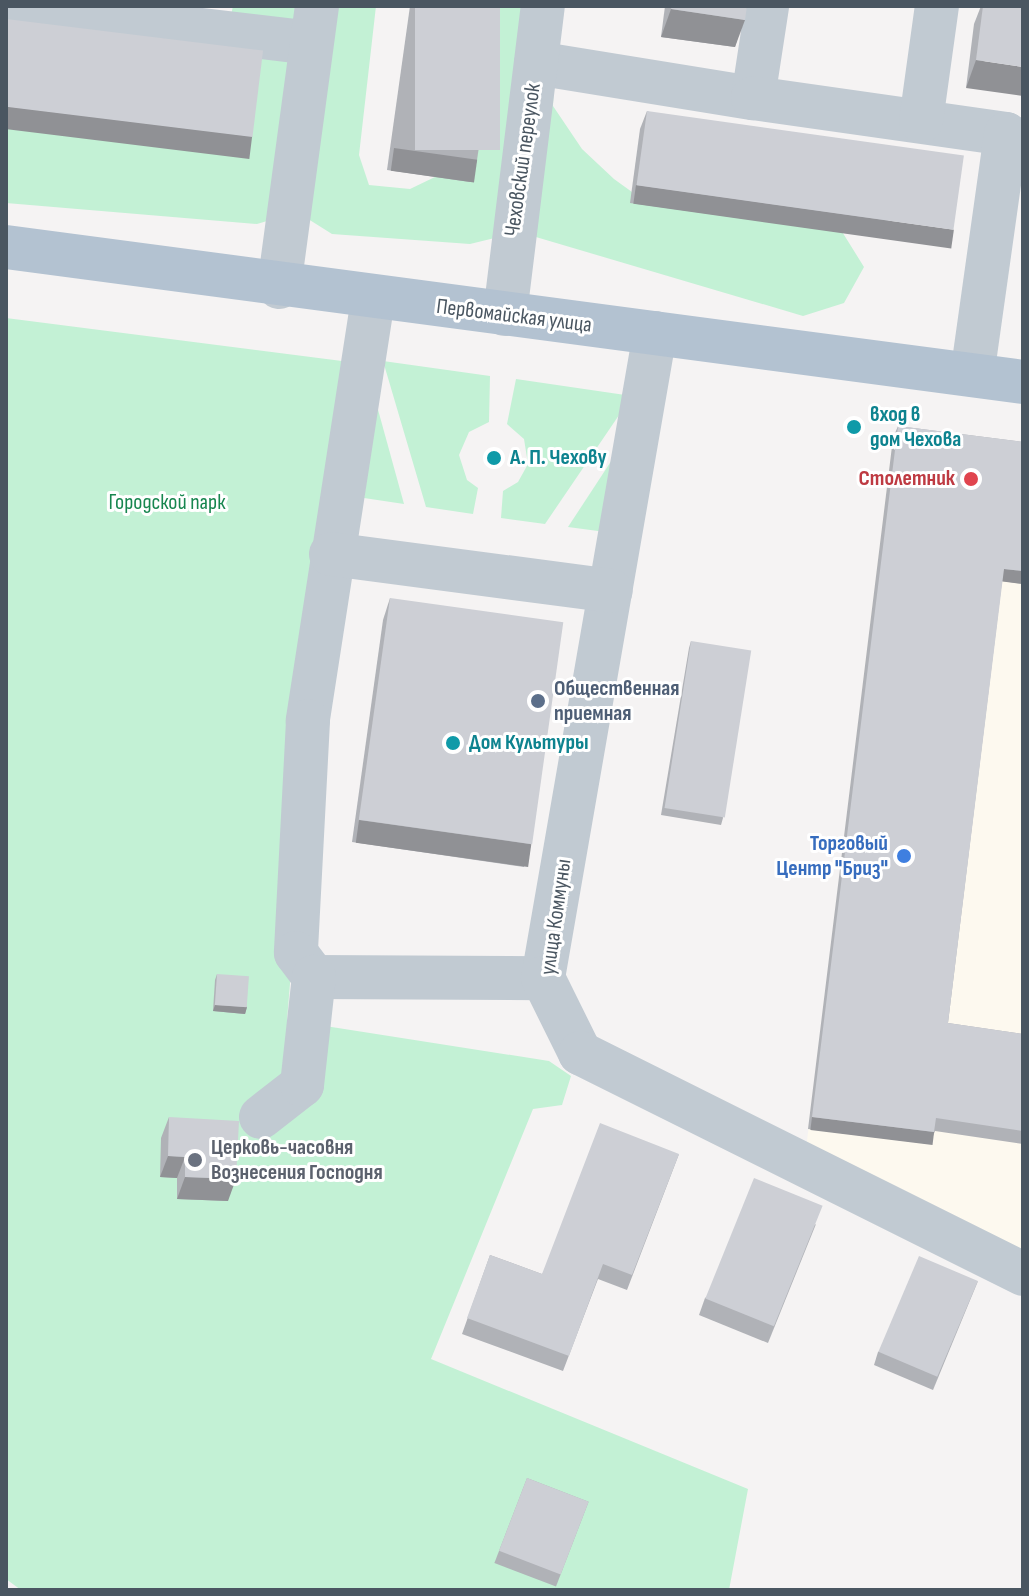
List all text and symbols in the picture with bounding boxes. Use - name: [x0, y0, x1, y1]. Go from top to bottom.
- street label: Чеховский переулок: [499, 82, 547, 238]
- street label: Первомайская улица: [435, 293, 593, 339]
- place label: вход в дом Чехова: [870, 401, 961, 452]
- marker: вход в дом Чехова: [845, 418, 863, 436]
- place label: А. П. Чехову: [510, 445, 607, 471]
- marker: А. П. Чехову: [485, 449, 503, 467]
- place label: Столетник: [859, 466, 955, 492]
- marker: Столетник: [962, 470, 980, 488]
- park label: Городской парк: [108, 490, 226, 516]
- place label: Общественная приемная: [554, 675, 680, 726]
- marker: Общественная приемная: [529, 692, 547, 710]
- place label: Дом Культуры: [469, 730, 588, 756]
- marker: Дом Культуры: [444, 734, 462, 752]
- place label: Торговый Центр "Бриз": [776, 830, 888, 882]
- marker: Торговый Центр "Бриз": [895, 847, 913, 865]
- street label: улица Коммуны: [535, 857, 577, 977]
- place label: Церковь-часовня Вознесения Господня: [211, 1134, 383, 1186]
- marker: Церковь-часовня Вознесения Господня: [186, 1151, 204, 1169]

